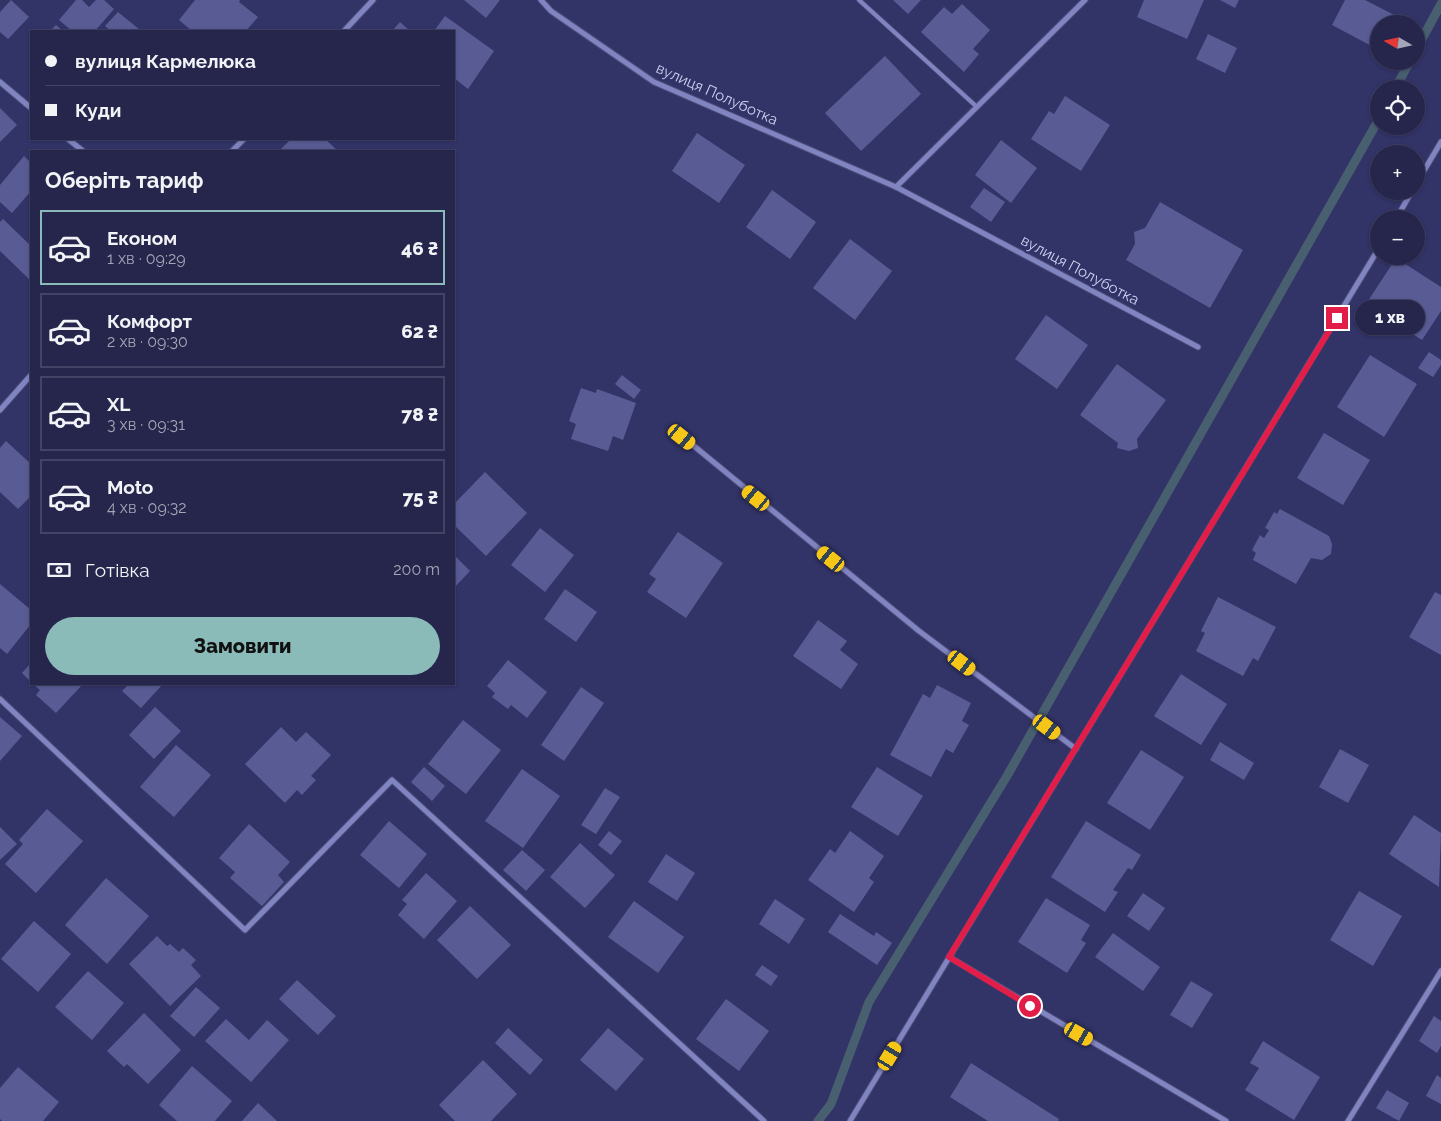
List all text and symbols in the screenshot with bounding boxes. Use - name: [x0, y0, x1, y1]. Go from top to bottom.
- north arrow: [1370, 15, 1425, 70]
- map controls: [1370, 15, 1425, 265]
- text: вулиця Кармелюка: [75, 50, 256, 72]
- street label: вулиця Полуботка: [653, 59, 781, 129]
- button: locate: [1370, 80, 1425, 135]
- text: Куди: [75, 99, 121, 121]
- button: +: [1370, 145, 1425, 200]
- text: Оберіть тариф: [45, 167, 203, 193]
- button: −: [1370, 210, 1425, 265]
- icon: car: [47, 225, 92, 270]
- text: Економ: [107, 227, 177, 249]
- street label: вулиця Полуботка: [1018, 231, 1142, 309]
- text: 46 ₴: [401, 237, 438, 259]
- text: 1 хв · 09:29: [107, 249, 186, 268]
- callout: 1 хв: [1354, 300, 1424, 336]
- route end: [1326, 307, 1348, 329]
- icon: car: [47, 308, 92, 353]
- text: 1 хв: [1375, 308, 1405, 327]
- text: Комфорт: [107, 310, 192, 332]
- text: 62 ₴: [401, 320, 438, 342]
- text: 2 хв · 09:30: [107, 332, 188, 351]
- icon: car: [47, 391, 92, 436]
- text: XL: [107, 393, 130, 415]
- text: 78 ₴: [401, 403, 438, 425]
- text: 3 хв · 09:31: [107, 415, 185, 434]
- car: [665, 422, 698, 452]
- icon: car: [47, 474, 92, 519]
- text: Moto: [107, 476, 153, 498]
- car: [739, 483, 772, 513]
- text: 75 ₴: [402, 486, 438, 508]
- text: 4 хв · 09:32: [107, 498, 187, 517]
- car: [814, 544, 847, 574]
- icon: cash: [45, 556, 73, 584]
- text: Готівка: [85, 559, 150, 581]
- text: 200 m: [393, 560, 440, 579]
- button: Замовити: [45, 617, 440, 675]
- car: [945, 648, 978, 678]
- car: [1030, 712, 1063, 742]
- route start: [1019, 995, 1041, 1017]
- car: [1062, 1020, 1095, 1048]
- car: [875, 1039, 904, 1073]

